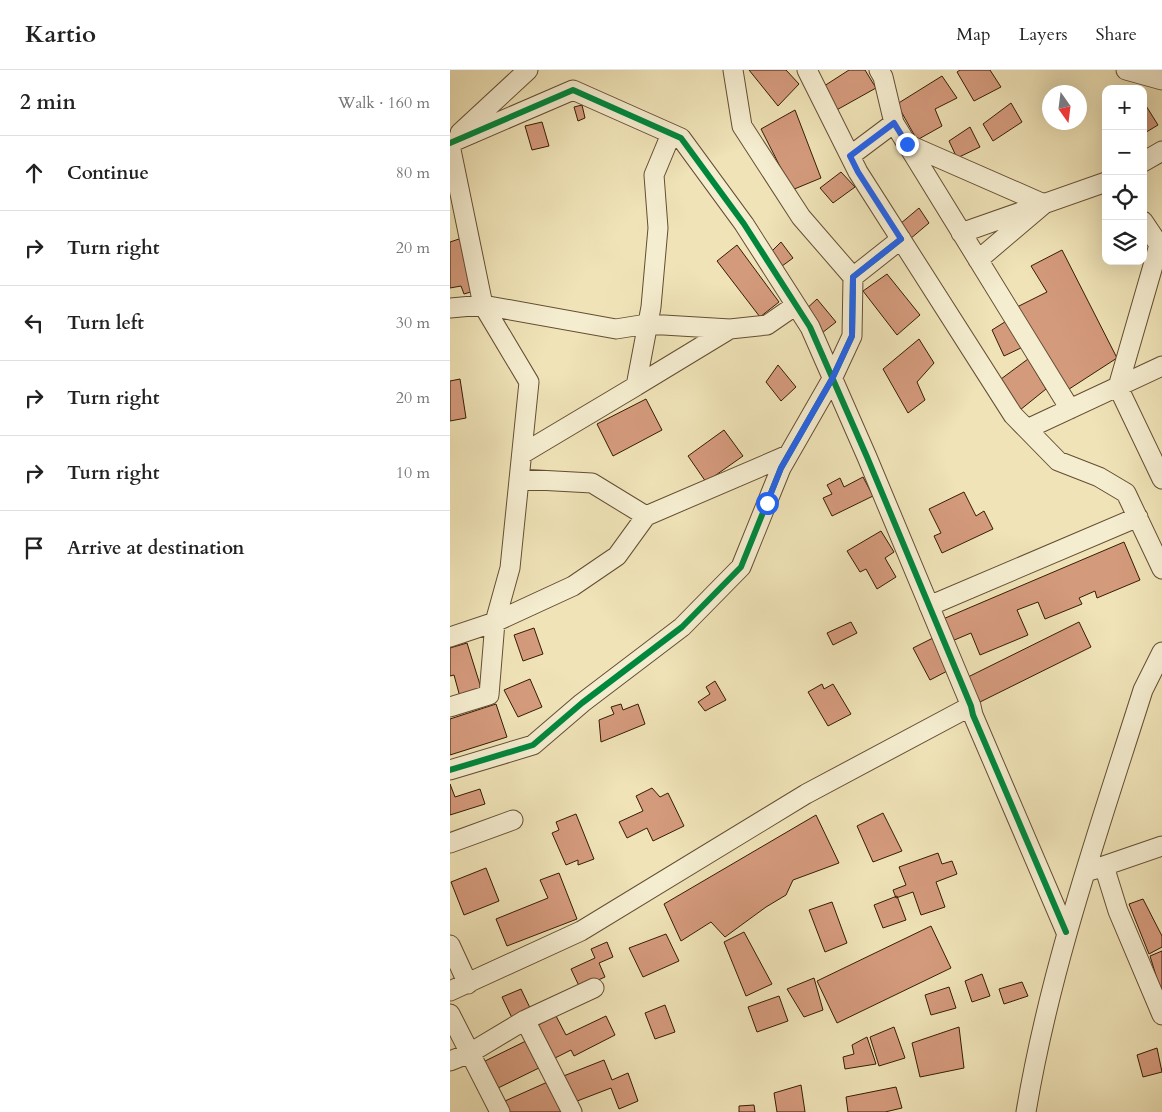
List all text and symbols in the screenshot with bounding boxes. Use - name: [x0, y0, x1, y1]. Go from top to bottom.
- text: Kartio: [25, 18, 96, 51]
- text: Map: [956, 22, 991, 47]
- text: Layers: [1019, 22, 1068, 47]
- text: Share: [1096, 22, 1137, 47]
- north arrow: [1042, 85, 1087, 130]
- map controls: [1102, 85, 1147, 265]
- button: +: [1102, 85, 1147, 130]
- text: 2 min: [20, 88, 76, 117]
- text: Walk · 160 m: [338, 92, 430, 114]
- button: −: [1102, 130, 1147, 175]
- route end: [896, 133, 919, 156]
- icon: ahead: [20, 159, 48, 187]
- text: Continue: [67, 160, 149, 186]
- text: 80 m: [396, 162, 430, 184]
- button: locate: [1102, 175, 1147, 220]
- button: layers: [1102, 220, 1147, 265]
- icon: right: [20, 234, 48, 262]
- text: Turn right: [67, 235, 159, 261]
- text: 20 m: [396, 237, 430, 259]
- icon: left: [20, 309, 48, 337]
- text: Turn left: [67, 310, 144, 336]
- text: 30 m: [396, 312, 430, 334]
- icon: right: [20, 384, 48, 412]
- text: Turn right: [67, 385, 159, 411]
- text: 20 m: [396, 387, 430, 409]
- icon: right: [20, 459, 48, 487]
- text: Turn right: [67, 460, 159, 486]
- text: 10 m: [396, 462, 430, 484]
- route start: [756, 492, 779, 515]
- icon: arrive: [20, 534, 48, 562]
- text: Arrive at destination: [67, 535, 244, 561]

